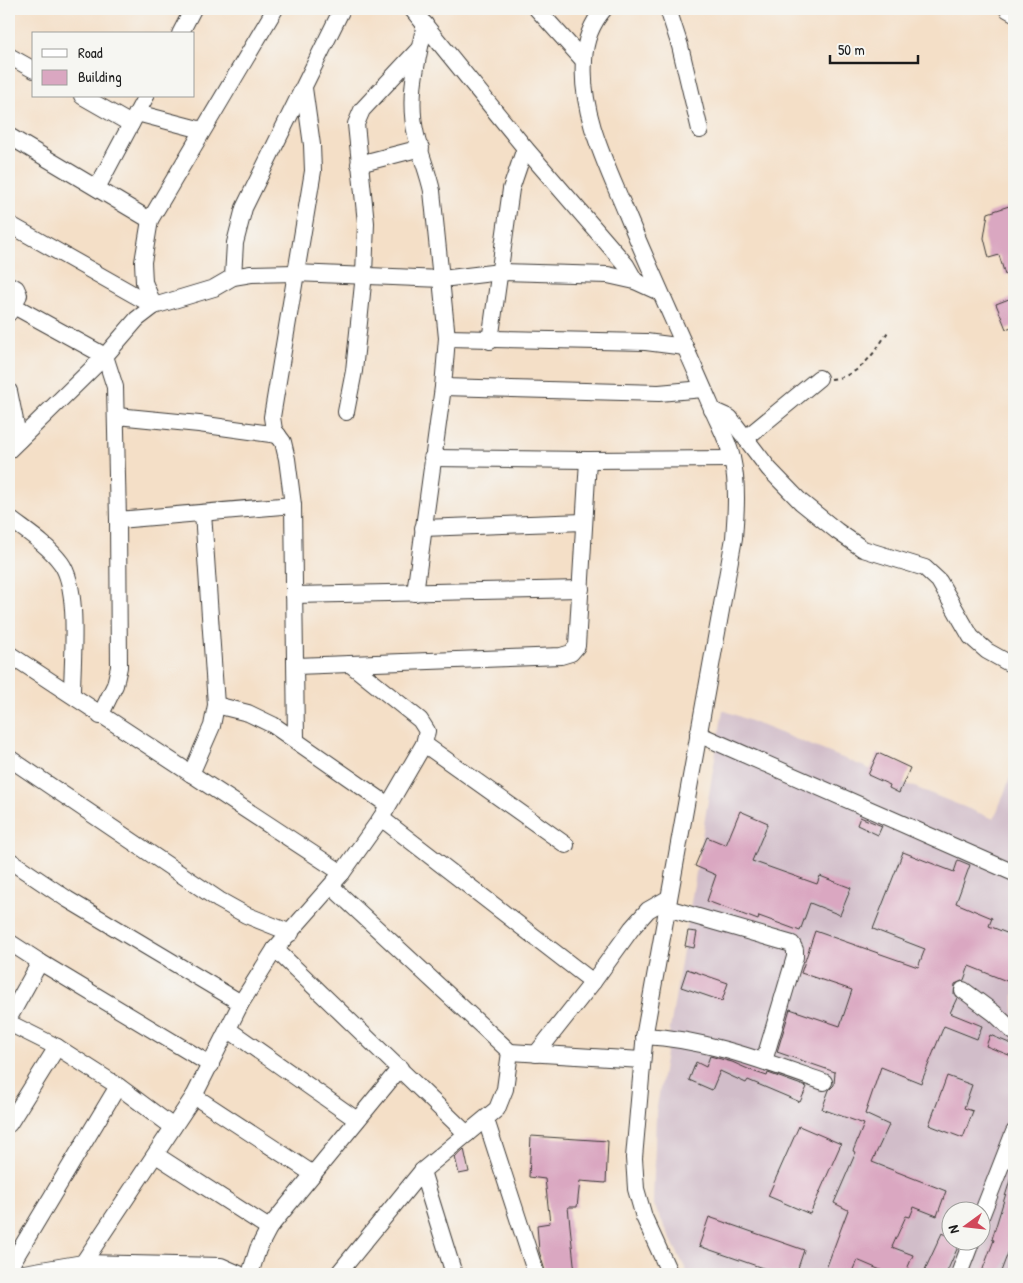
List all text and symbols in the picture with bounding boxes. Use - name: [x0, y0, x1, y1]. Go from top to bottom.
- legend: [32, 32, 195, 98]
- scale bar: [830, 32, 918, 64]
- text: 50 m: [838, 39, 865, 60]
- text: Road: [78, 42, 103, 63]
- text: Building: [78, 66, 122, 87]
- north arrow: [940, 1200, 990, 1250]
- text: N: [943, 1223, 963, 1236]

